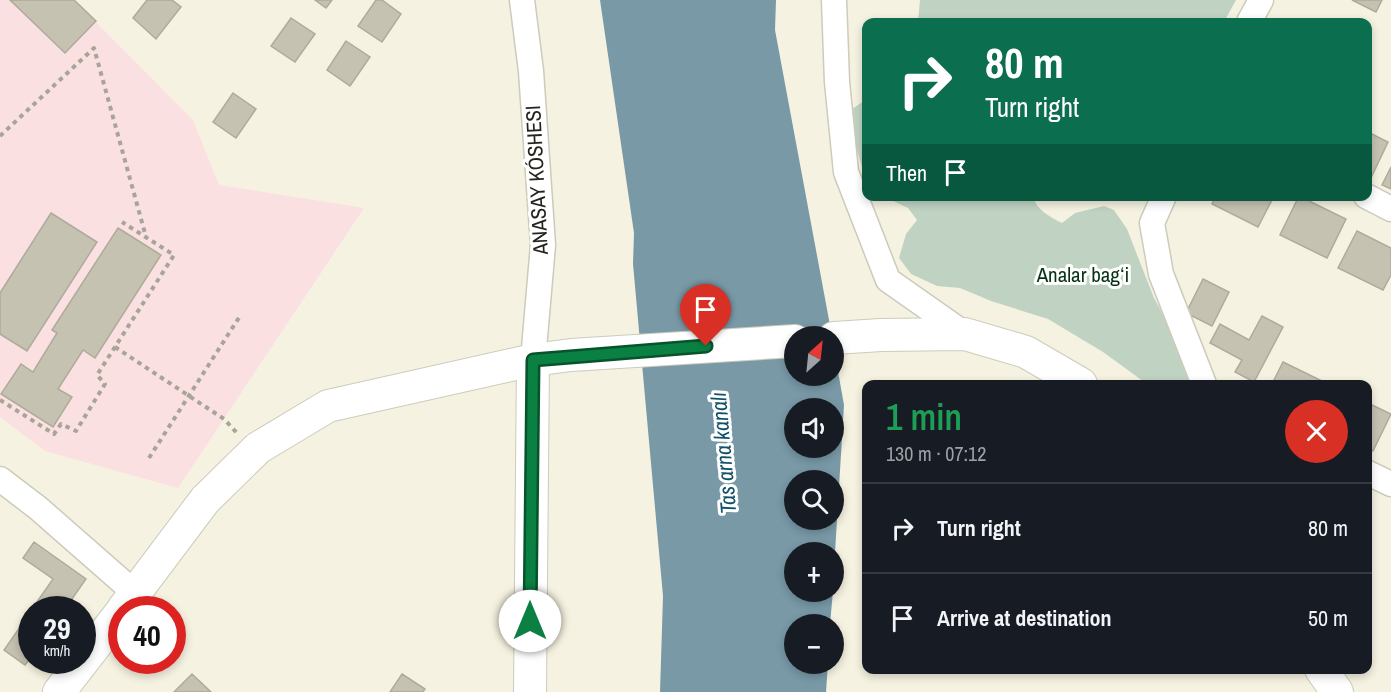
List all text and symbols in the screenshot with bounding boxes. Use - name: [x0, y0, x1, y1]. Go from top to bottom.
- text: 80 m: [985, 35, 1064, 91]
- icon: right: [886, 42, 964, 120]
- text: Turn right: [985, 89, 1079, 125]
- street label: ANASAY KÓSHESI: [518, 105, 555, 257]
- icon: arrive: [939, 156, 972, 189]
- text: Then: [886, 158, 927, 188]
- park label: Analar bagʻi: [1036, 260, 1129, 289]
- pin: [680, 284, 731, 346]
- icon: arrive: [689, 293, 722, 326]
- north arrow: [784, 326, 844, 386]
- map controls: [784, 326, 844, 674]
- water label: Tas arna kanalı: [703, 391, 743, 515]
- text: 1 min: [886, 393, 962, 441]
- button: sound: [784, 398, 844, 458]
- button: close: [1285, 400, 1348, 463]
- text: 130 m · 07:12: [886, 440, 986, 467]
- button: search: [784, 470, 844, 530]
- icon: right: [886, 512, 919, 545]
- text: Turn right: [937, 513, 1021, 543]
- text: 80 m: [1308, 513, 1348, 543]
- button: +: [784, 542, 844, 602]
- position arrow: [498, 589, 562, 653]
- speed limit sign: 40: [108, 596, 186, 674]
- icon: arrive: [886, 602, 919, 635]
- text: Arrive at destination: [937, 603, 1111, 633]
- text: 50 m: [1308, 603, 1348, 633]
- text: 29: [43, 608, 71, 648]
- button: −: [784, 614, 844, 674]
- text: km/h: [44, 640, 70, 661]

